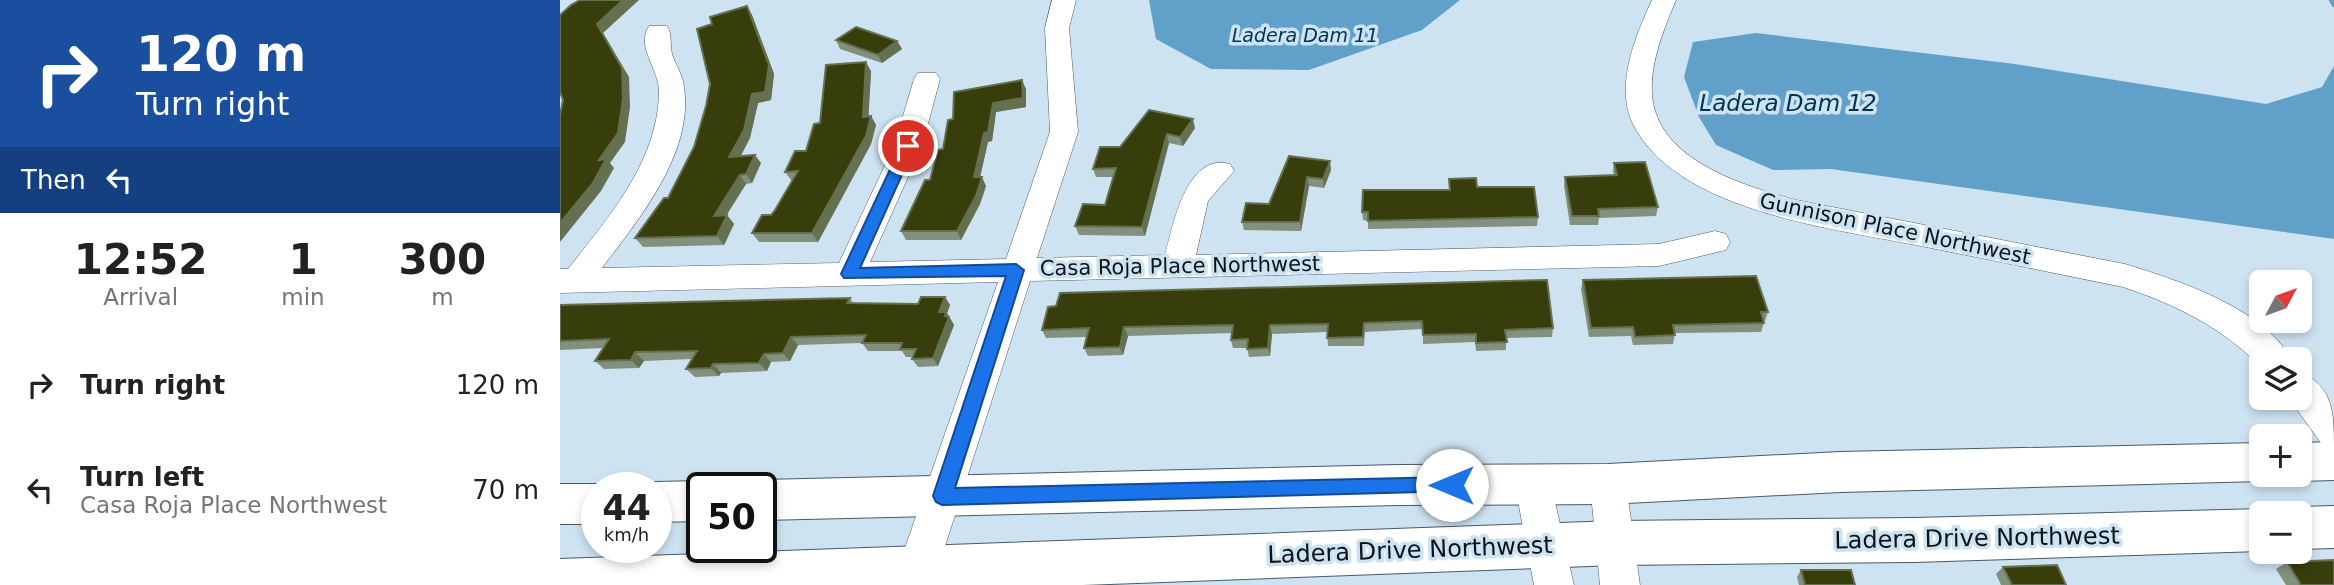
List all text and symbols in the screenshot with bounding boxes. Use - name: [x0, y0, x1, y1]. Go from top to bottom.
- water label: Ladera Dam 11: [1232, 24, 1378, 46]
- text: 120 m: [136, 26, 306, 83]
- icon: right: [21, 28, 112, 119]
- text: Turn right: [136, 85, 289, 123]
- water label: Ladera Dam 12: [1699, 90, 1877, 116]
- pin: [878, 116, 938, 176]
- icon: arrive: [889, 127, 927, 165]
- icon: left: [100, 161, 138, 199]
- text: Then: [21, 165, 86, 195]
- street label: Gunnison Place Northwest: [1757, 189, 2033, 269]
- text: 12:52: [74, 235, 208, 284]
- text: 1: [288, 235, 318, 284]
- text: 300: [399, 235, 486, 284]
- street label: Casa Roja Place Northwest: [1040, 252, 1320, 280]
- north arrow: [2249, 270, 2312, 332]
- map controls: [2249, 270, 2312, 564]
- text: Arrival: [103, 284, 178, 310]
- text: min: [281, 284, 325, 310]
- text: m: [431, 284, 454, 310]
- button: layers: [2249, 347, 2312, 410]
- icon: right: [21, 366, 59, 404]
- text: Turn right: [80, 370, 225, 400]
- text: 120 m: [456, 370, 539, 400]
- button: +: [2249, 424, 2312, 487]
- position arrow: [1415, 448, 1489, 522]
- text: Turn left: [80, 462, 204, 492]
- icon: left: [21, 471, 59, 509]
- speed limit sign: 50: [686, 472, 777, 563]
- text: 70 m: [472, 475, 539, 505]
- text: 44: [602, 488, 651, 528]
- text: Casa Roja Place Northwest: [80, 492, 387, 518]
- button: −: [2249, 501, 2312, 564]
- street label: Ladera Drive Northwest: [1834, 522, 2120, 554]
- text: km/h: [604, 524, 649, 545]
- street label: Ladera Drive Northwest: [1267, 531, 1553, 569]

